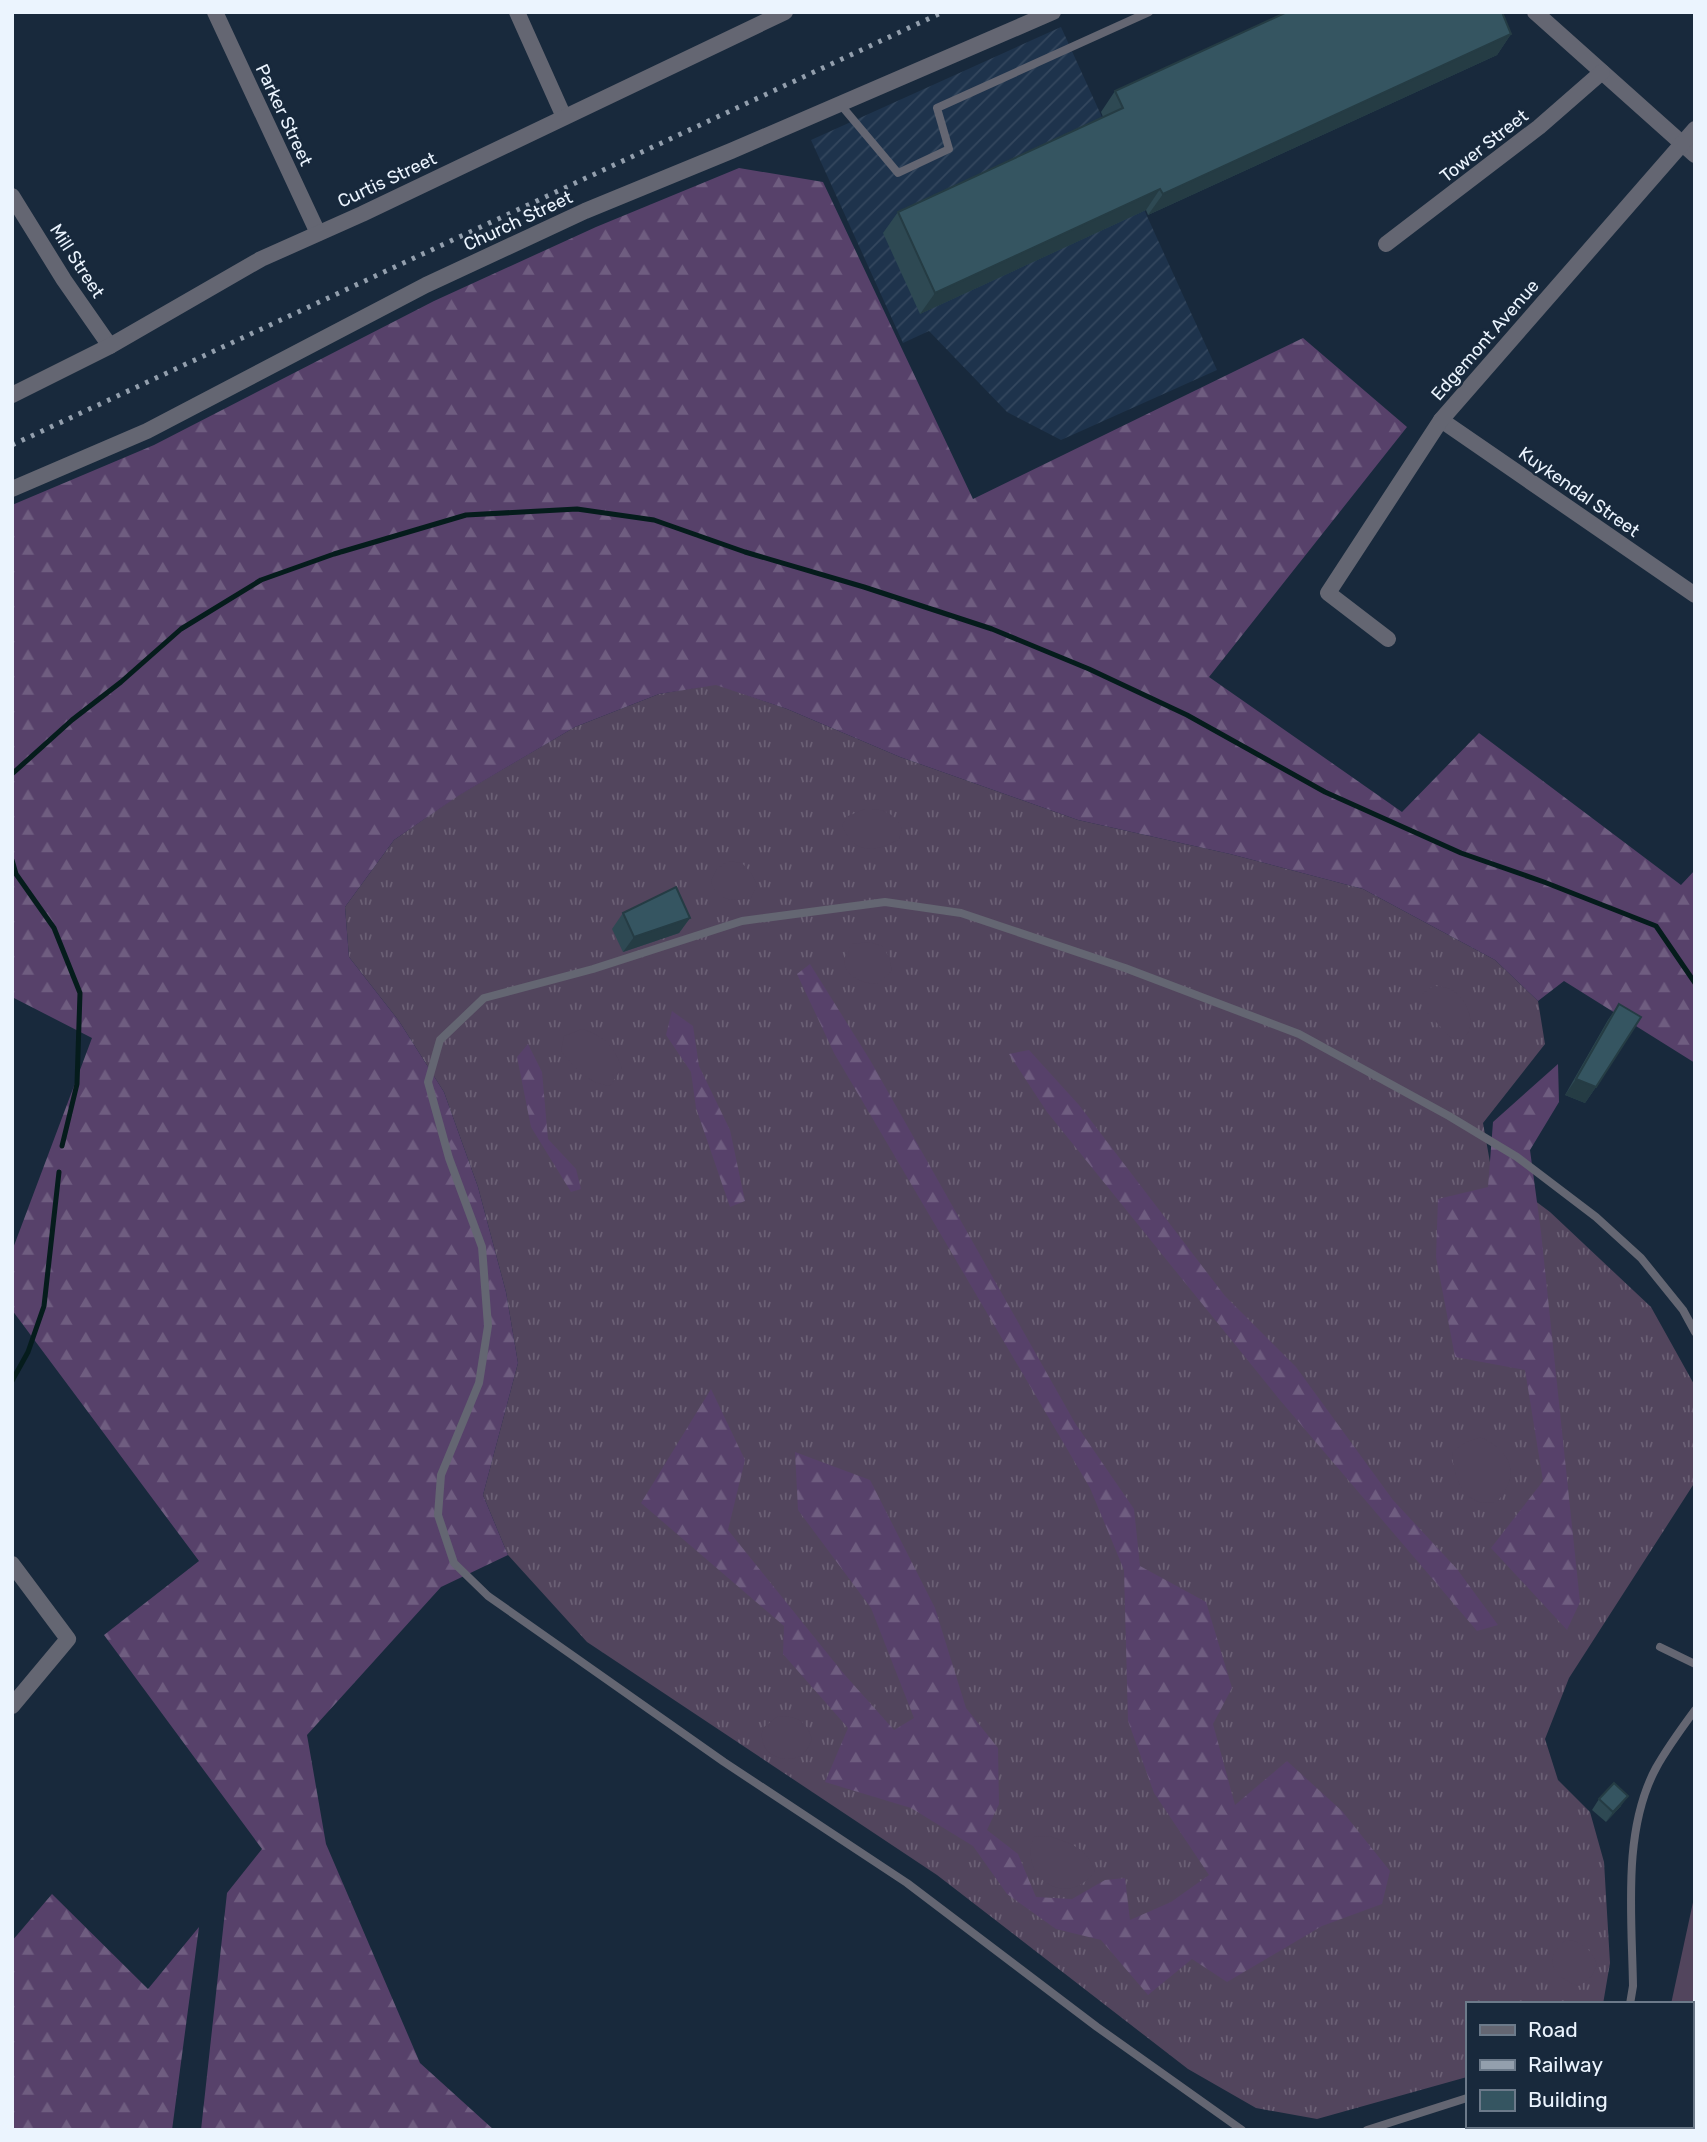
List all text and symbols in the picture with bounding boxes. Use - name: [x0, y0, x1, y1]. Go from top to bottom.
- street label: Parker Street: [251, 61, 317, 169]
- street label: Tower Street: [1435, 105, 1533, 187]
- street label: Curtis Street: [334, 147, 440, 213]
- street label: Church Street: [460, 186, 576, 256]
- street label: Mill Street: [45, 220, 109, 302]
- street label: Edgemont Avenue: [1426, 275, 1544, 405]
- street label: Kuykendal Street: [1514, 442, 1644, 542]
- legend: [1466, 2002, 1693, 2128]
- text: Road: [1528, 2017, 1578, 2042]
- text: Railway: [1528, 2052, 1603, 2077]
- text: Building: [1528, 2087, 1608, 2112]

